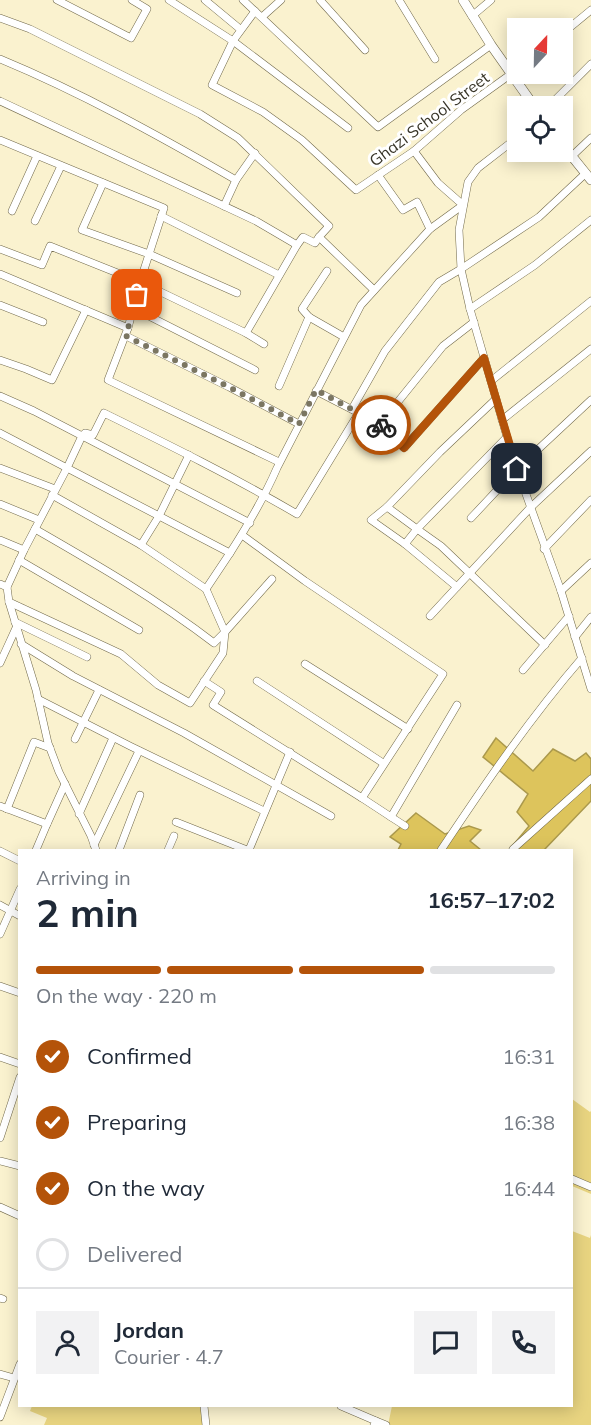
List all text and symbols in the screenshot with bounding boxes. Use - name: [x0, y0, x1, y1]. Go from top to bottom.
- north arrow: [507, 18, 573, 84]
- map controls: [507, 18, 573, 162]
- street label: Ghazi School Street: [365, 67, 493, 171]
- button: locate: [507, 96, 573, 162]
- pin: [111, 269, 162, 320]
- icon: bag: [120, 278, 153, 311]
- courier: [351, 395, 411, 455]
- icon: bike: [365, 409, 398, 442]
- pin: [491, 443, 542, 494]
- icon: home: [500, 452, 533, 485]
- text: Arriving in: [36, 865, 131, 890]
- text: 16:57–17:02: [427, 886, 555, 914]
- text: 2 min: [36, 888, 139, 937]
- text: On the way · 220 m: [36, 983, 217, 1008]
- icon: check: [36, 1040, 69, 1073]
- text: Confirmed: [87, 1042, 192, 1070]
- text: 16:31: [502, 1044, 555, 1069]
- icon: check: [36, 1106, 69, 1139]
- text: Preparing: [87, 1108, 187, 1136]
- text: 16:38: [502, 1110, 555, 1135]
- icon: check: [36, 1172, 69, 1205]
- text: On the way: [87, 1174, 205, 1202]
- text: 16:44: [502, 1176, 555, 1201]
- text: Delivered: [87, 1240, 182, 1268]
- button: person: [36, 1311, 99, 1374]
- button: chat: [414, 1311, 477, 1374]
- button: phone: [492, 1311, 555, 1374]
- text: Jordan: [114, 1316, 184, 1344]
- text: Courier · 4.7: [114, 1344, 224, 1369]

